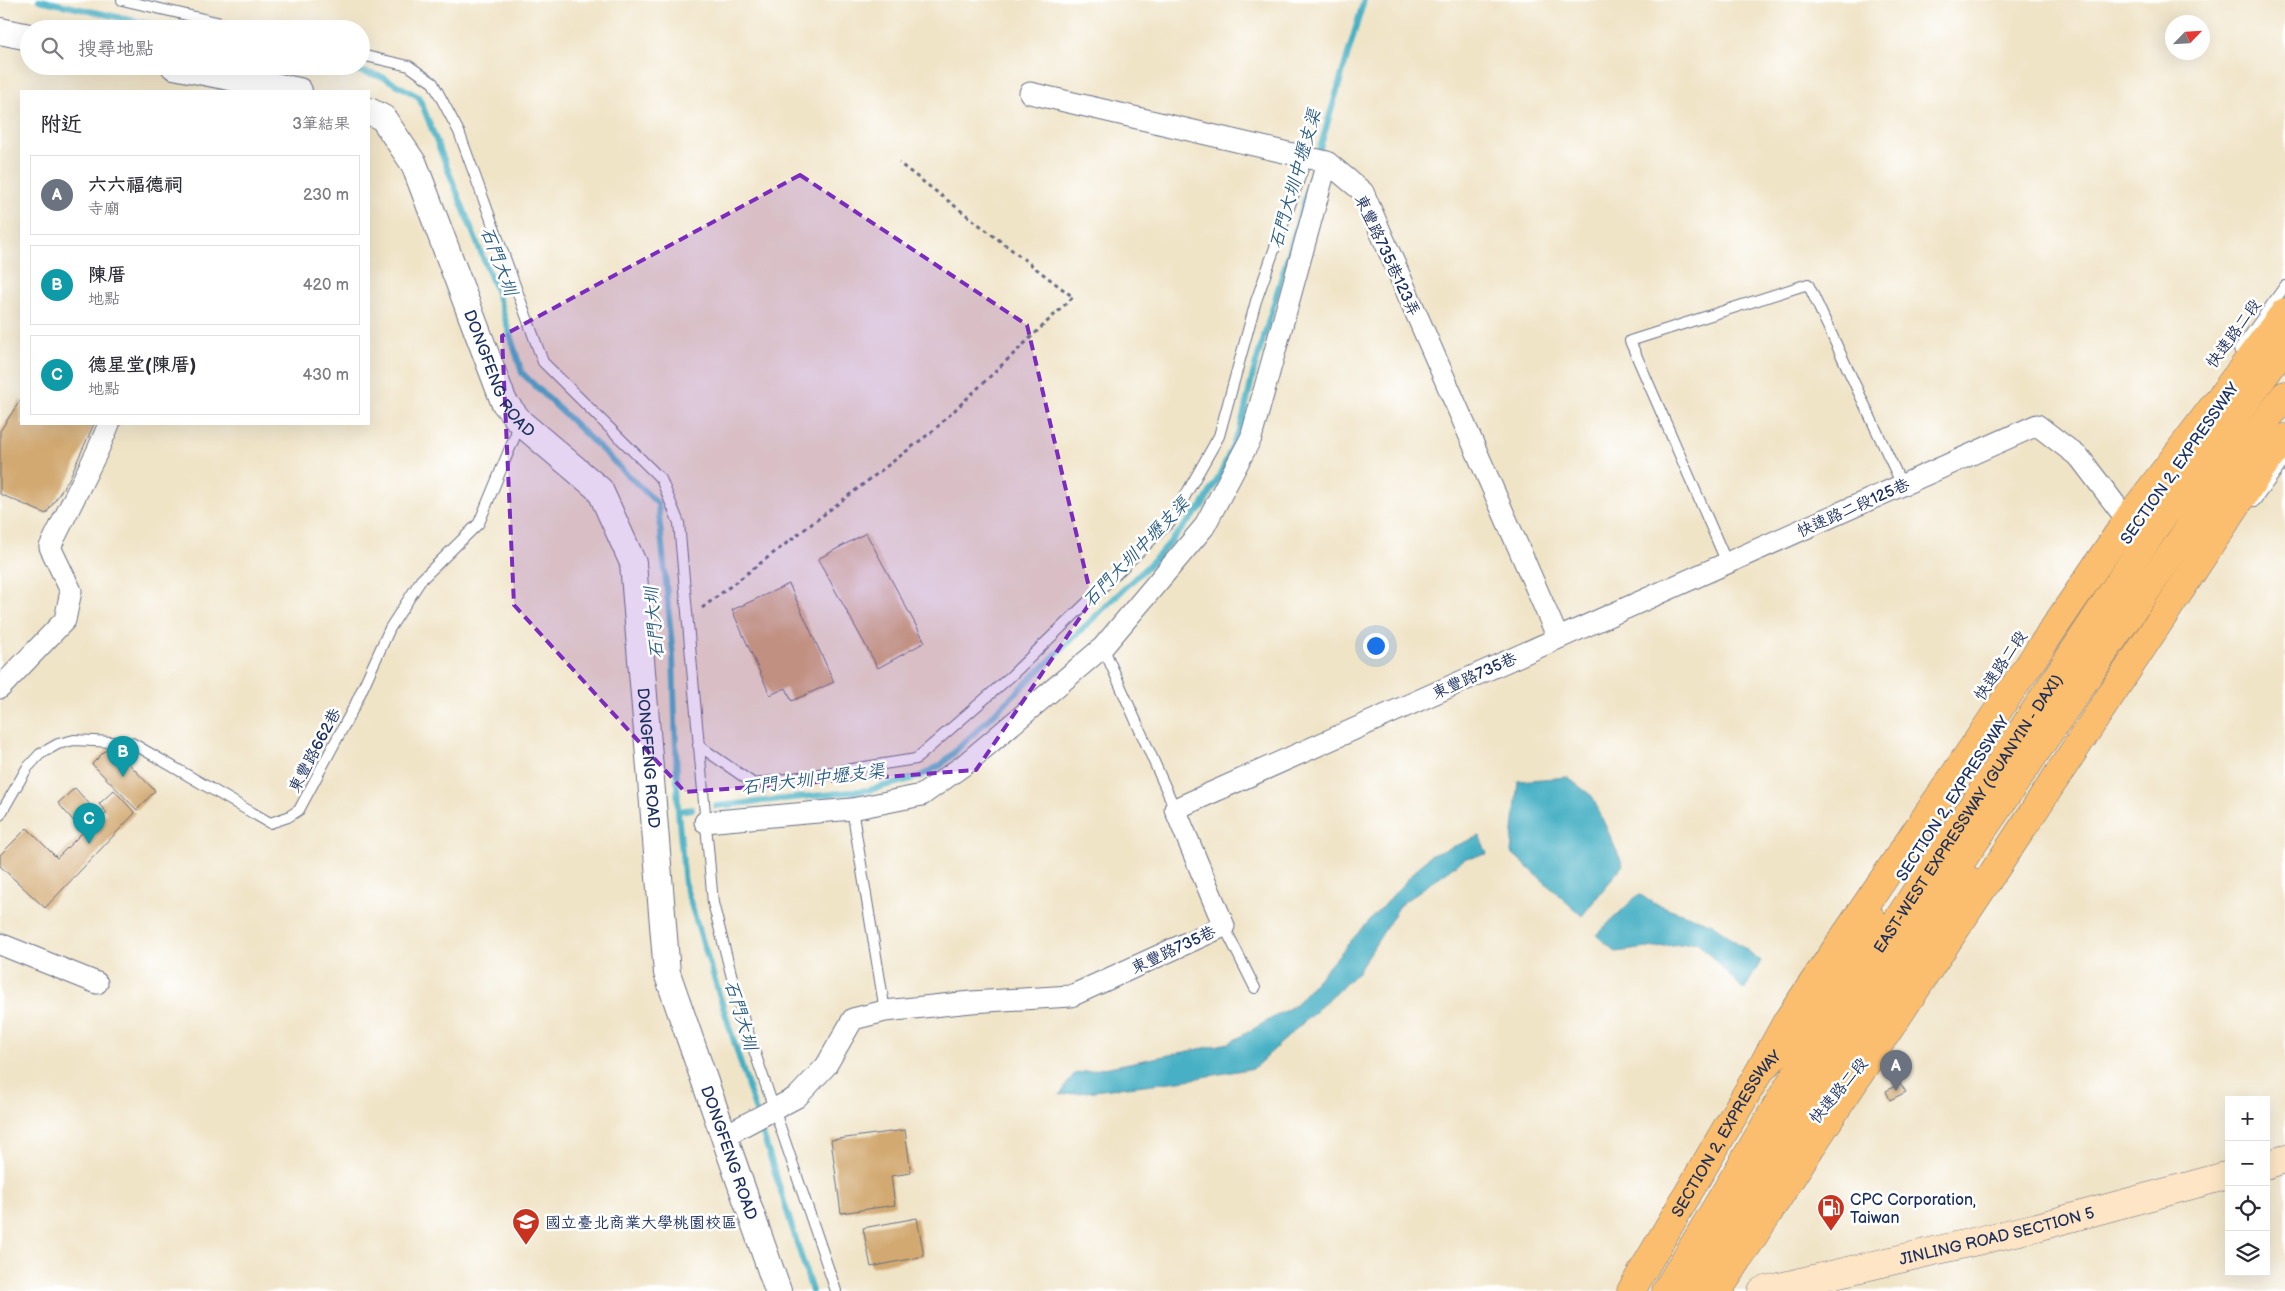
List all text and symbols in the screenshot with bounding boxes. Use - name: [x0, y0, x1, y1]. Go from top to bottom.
- north arrow: [2165, 15, 2210, 60]
- search box: [20, 20, 370, 75]
- icon: search: [38, 34, 66, 62]
- text: 搜尋地點: [78, 38, 154, 61]
- water label: 石門大圳中壢支渠: [1266, 105, 1326, 251]
- text: 附近: [40, 112, 82, 137]
- text: 3筆結果: [292, 115, 350, 134]
- text: 六六福德祠: [88, 174, 183, 197]
- text: A: [52, 186, 62, 205]
- text: 230 m: [303, 186, 349, 205]
- street label: 東豐路735巷123弄: [1350, 192, 1423, 319]
- text: 寺廟: [88, 200, 120, 219]
- water label: 石門大圳: [476, 224, 522, 300]
- text: 陳厝: [88, 264, 126, 287]
- text: B: [51, 276, 63, 295]
- text: 420 m: [303, 276, 349, 295]
- text: 地點: [88, 290, 120, 309]
- street label: 快速路二段: [2203, 296, 2265, 372]
- street label: DONGFENG ROAD: [459, 308, 538, 442]
- text: 德星堂(陳厝): [88, 354, 196, 377]
- text: C: [51, 366, 63, 385]
- text: 430 m: [302, 366, 349, 385]
- street label: SECTION 2, EXPRESSWAY: [2117, 379, 2244, 548]
- text: 地點: [88, 380, 120, 399]
- street label: 快速路二段125巷: [1795, 475, 1913, 542]
- water label: 石門大圳中壢支渠: [1079, 492, 1195, 611]
- water label: 石門大圳: [641, 584, 668, 660]
- street label: 快速路二段: [1971, 627, 2031, 704]
- your location: [1363, 633, 1389, 659]
- street label: 東豐路735巷: [1429, 649, 1520, 704]
- street label: EAST-WEST EXPRESSWAY (GUANYIN - DAXI): [1870, 671, 2067, 957]
- street label: DONGFENG ROAD: [632, 687, 663, 829]
- street label: 東豐路662巷: [285, 705, 346, 796]
- street label: SECTION 2, EXPRESSWAY: [1893, 712, 2014, 885]
- pin: B: [107, 736, 139, 777]
- water label: 石門大圳中壢支渠: [740, 760, 888, 799]
- pin: C: [73, 803, 105, 844]
- street label: 東豐路735巷: [1128, 923, 1219, 978]
- water label: 石門大圳: [720, 978, 762, 1055]
- street label: SECTION 2, EXPRESSWAY: [1668, 1047, 1786, 1221]
- pin: A: [1880, 1050, 1912, 1091]
- street label: 快速路二段: [1806, 1054, 1872, 1128]
- street label: DONGFENG ROAD: [696, 1084, 760, 1223]
- map controls: [2225, 1096, 2270, 1276]
- button: +: [2225, 1096, 2270, 1141]
- button: −: [2225, 1141, 2270, 1186]
- button: locate: [2225, 1186, 2270, 1231]
- place label: CPC Corporation, Taiwan: [1850, 1191, 1976, 1228]
- fuel station icon: CPC Corporation, Taiwan: [1816, 1193, 1846, 1232]
- street label: JINLING ROAD SECTION 5: [1897, 1204, 2097, 1270]
- school or university icon: 國立臺北商業大學桃園校區: [511, 1207, 541, 1246]
- place label: 國立臺北商業大學桃園校區: [545, 1214, 737, 1233]
- button: layers: [2225, 1231, 2270, 1276]

